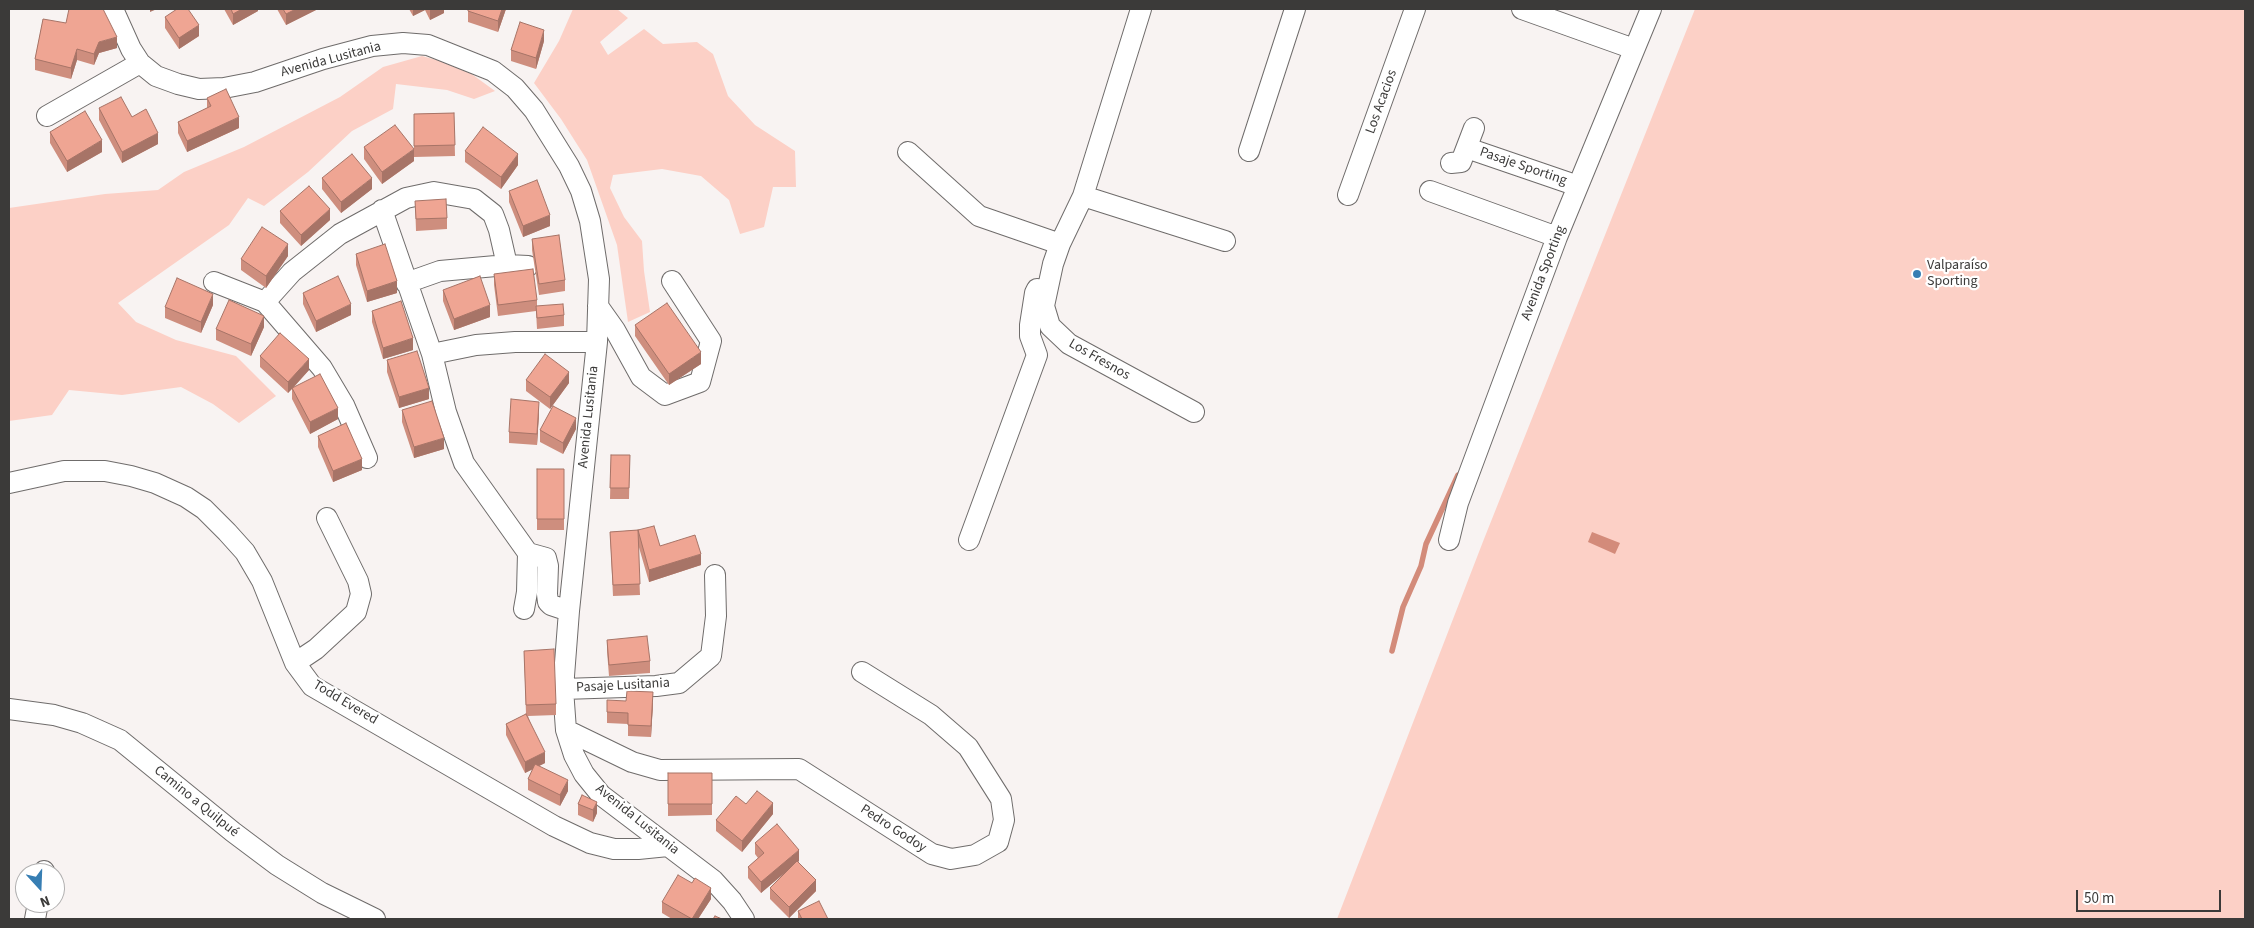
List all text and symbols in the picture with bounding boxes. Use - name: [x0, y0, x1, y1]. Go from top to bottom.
- street label: Avenida Lusitania: [279, 39, 383, 81]
- street label: Los Acacios: [1363, 68, 1401, 136]
- street label: Pasaje Sporting: [1477, 144, 1569, 190]
- street label: Avenida Sporting: [1518, 223, 1570, 323]
- place label: Valparaíso Sporting: [1927, 258, 1988, 290]
- marker: Valparaíso Sporting: [1911, 268, 1923, 280]
- street label: Los Fresnos: [1065, 336, 1133, 384]
- street label: Avenida Lusitania: [575, 365, 603, 469]
- street label: Pasaje Lusitania: [576, 675, 670, 697]
- street label: Todd Evered: [310, 677, 380, 729]
- street label: Camino a Quilpué: [150, 763, 242, 841]
- street label: Avenida Lusitania: [592, 781, 682, 859]
- street label: Pedro Godoy: [857, 801, 929, 857]
- north arrow: [15, 863, 65, 913]
- scale bar: [2079, 880, 2224, 912]
- text: 50 m: [2084, 888, 2114, 909]
- text: N: [37, 890, 53, 912]

